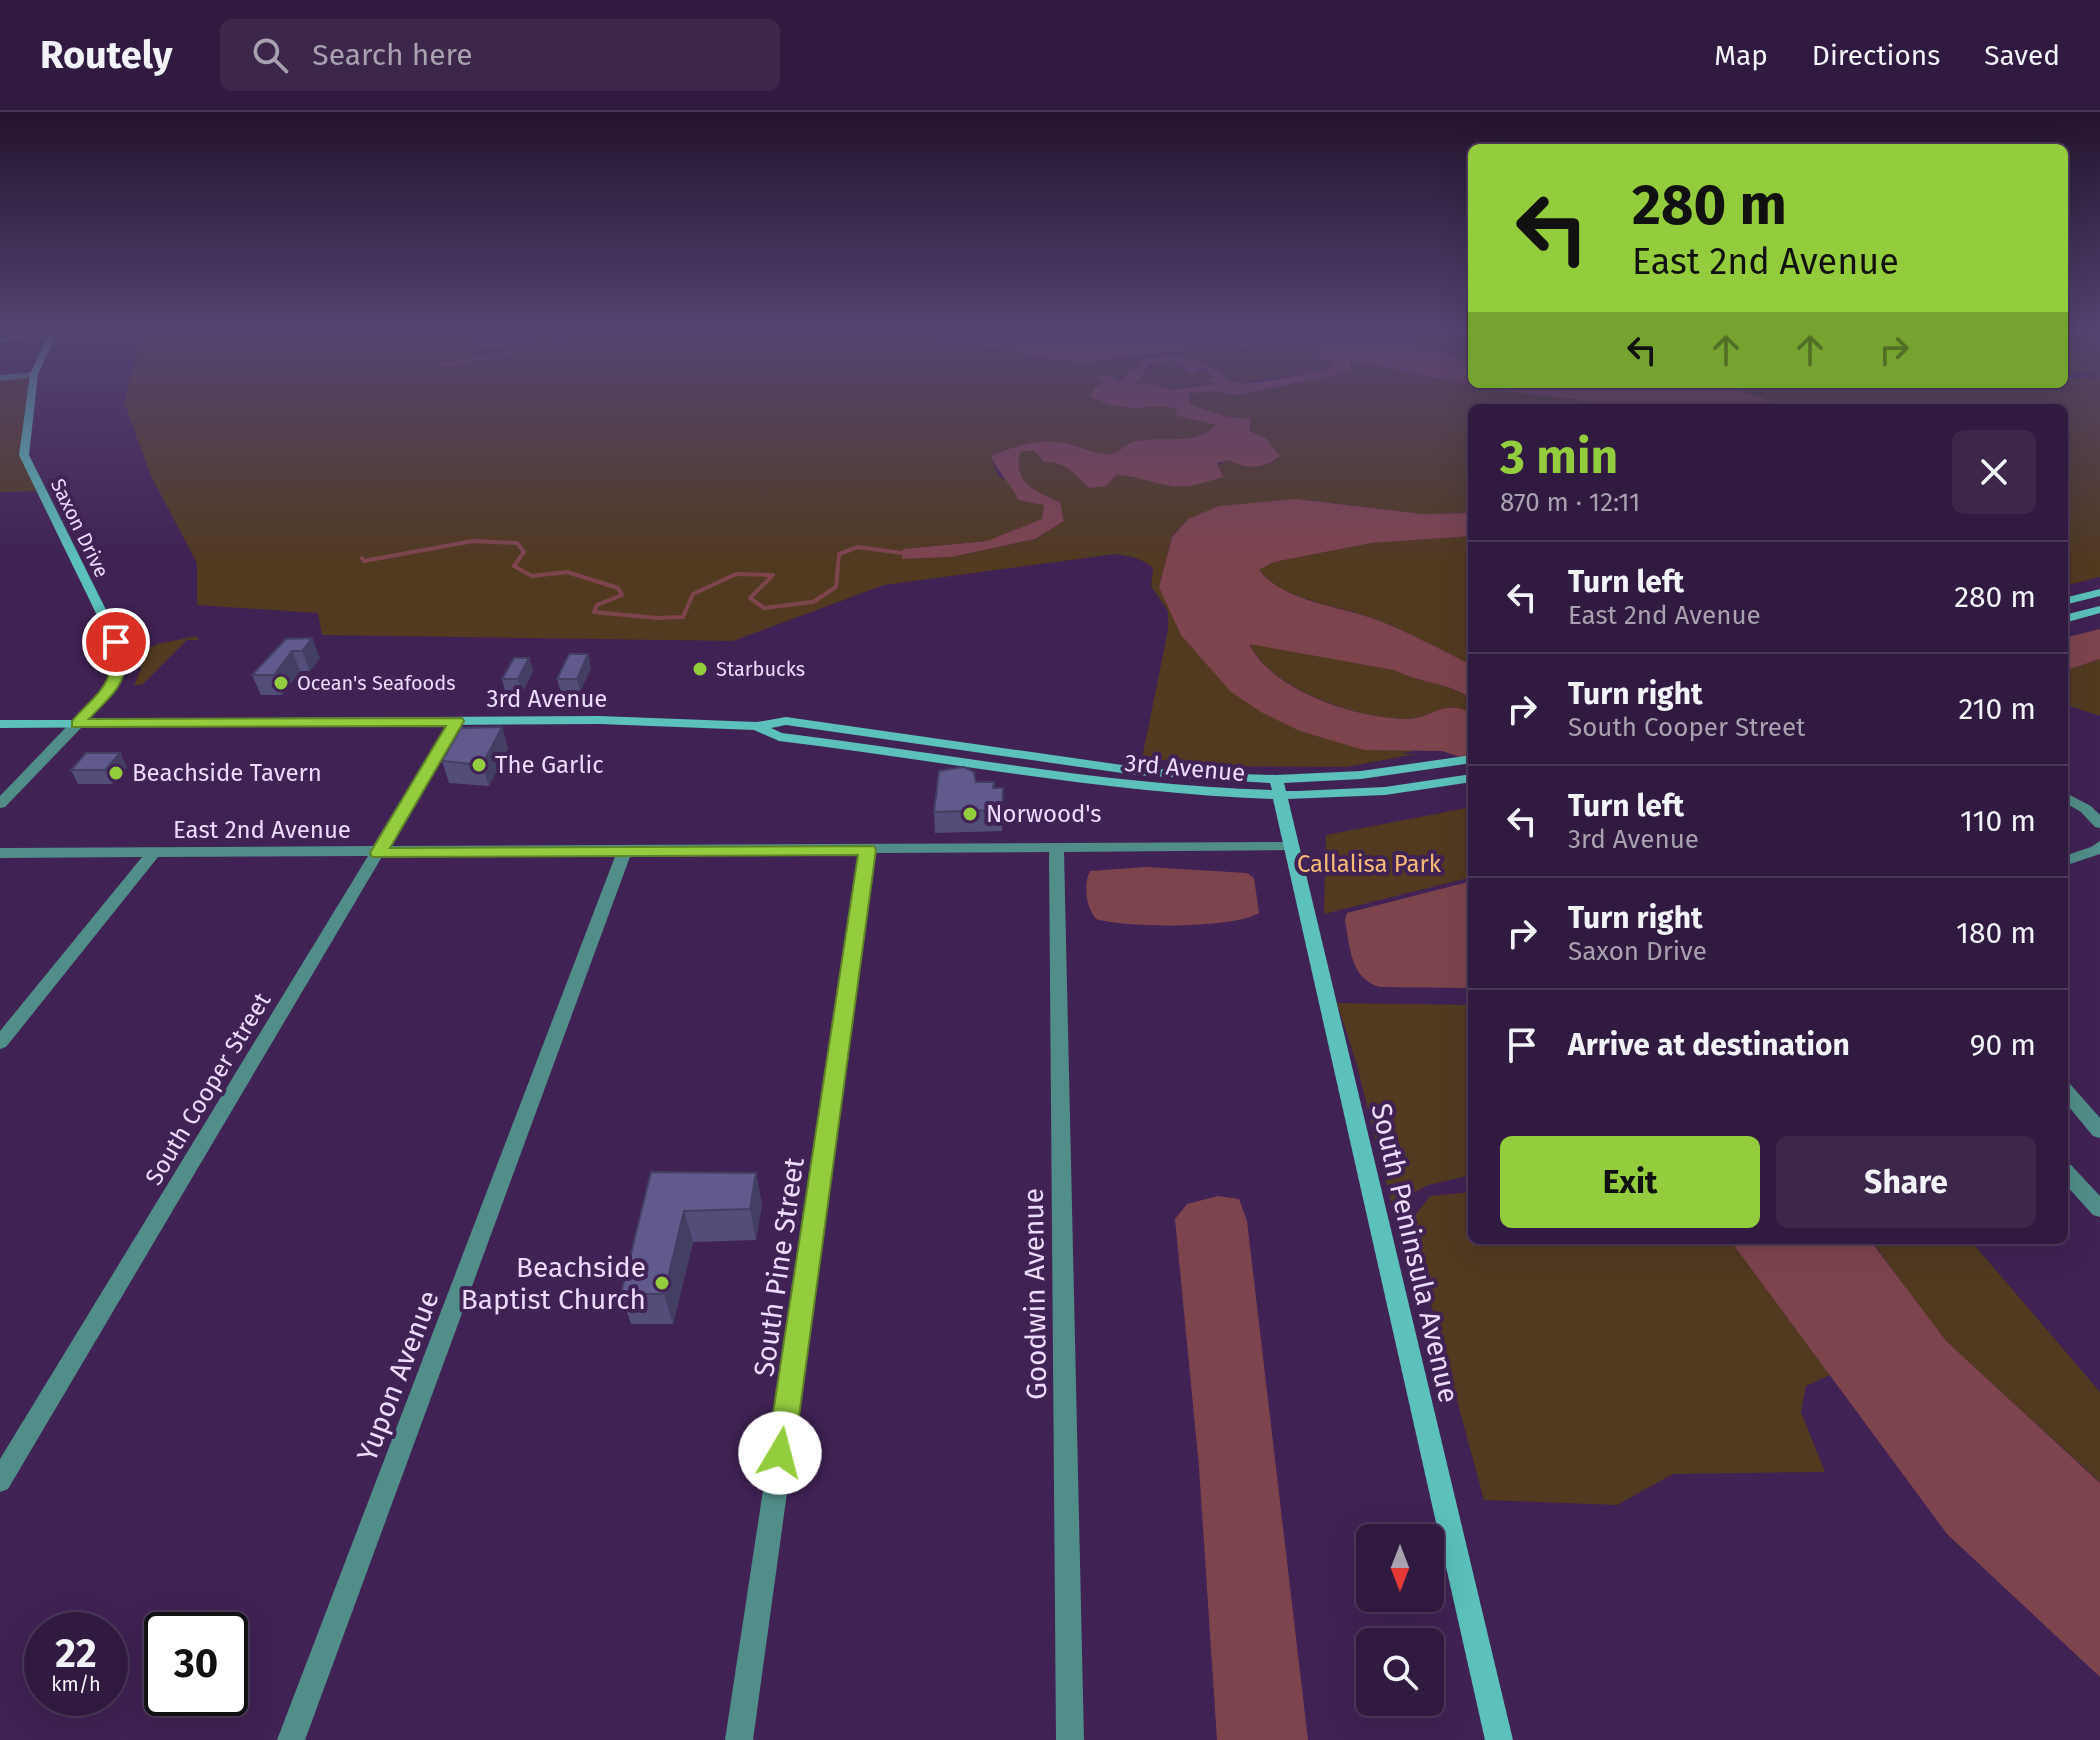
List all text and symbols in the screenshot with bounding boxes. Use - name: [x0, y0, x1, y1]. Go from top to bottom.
- search box: [220, 19, 780, 91]
- text: Routely: [40, 32, 172, 78]
- icon: search: [248, 33, 292, 77]
- text: Search here: [312, 37, 473, 73]
- text: Map: [1714, 39, 1768, 72]
- text: Directions: [1812, 39, 1940, 72]
- text: Saved: [1984, 39, 2060, 72]
- text: 280 m: [1632, 172, 1787, 239]
- icon: left: [1500, 176, 1604, 280]
- text: East 2nd Avenue: [1632, 240, 1899, 284]
- icon: left: [1620, 328, 1664, 372]
- icon: ahead: [1704, 328, 1748, 372]
- icon: ahead: [1788, 328, 1832, 372]
- icon: right: [1872, 328, 1916, 372]
- text: 3 min: [1500, 428, 1618, 486]
- button: close: [1952, 430, 2036, 514]
- street label: Saxon Drive: [46, 475, 114, 581]
- text: 870 m · 12:11: [1500, 487, 1640, 518]
- text: Turn left: [1568, 564, 1684, 600]
- icon: left: [1500, 575, 1544, 619]
- text: 280 m: [1954, 579, 2036, 615]
- text: East 2nd Avenue: [1568, 600, 1761, 631]
- pin: [82, 608, 150, 676]
- icon: arrive: [94, 620, 138, 664]
- place label: Starbucks: [716, 657, 805, 681]
- marker: Starbucks: [691, 660, 709, 678]
- place label: Ocean's Seafoods: [297, 671, 456, 695]
- marker: Ocean's Seafoods: [272, 674, 290, 692]
- text: Turn right: [1568, 676, 1703, 712]
- street label: 3rd Avenue: [487, 685, 607, 713]
- icon: right: [1500, 687, 1544, 731]
- text: 210 m: [1959, 691, 2036, 727]
- text: South Cooper Street: [1568, 712, 1805, 743]
- street label: 3rd Avenue: [1124, 749, 1246, 787]
- place label: The Garlic: [495, 751, 604, 779]
- marker: The Garlic: [470, 756, 488, 774]
- place label: Beachside Tavern: [132, 759, 322, 787]
- marker: Beachside Tavern: [107, 764, 125, 782]
- text: Turn left: [1568, 788, 1684, 824]
- icon: left: [1500, 799, 1544, 843]
- place label: Norwood's: [986, 800, 1102, 828]
- text: 110 m: [1960, 803, 2036, 839]
- marker: Norwood's: [961, 805, 979, 823]
- street label: East 2nd Avenue: [173, 816, 351, 844]
- text: 3rd Avenue: [1568, 824, 1699, 855]
- park label: Callalisa Park: [1297, 850, 1442, 878]
- text: Turn right: [1568, 900, 1703, 936]
- icon: right: [1500, 911, 1544, 955]
- text: 180 m: [1956, 915, 2036, 951]
- text: Saxon Drive: [1568, 936, 1707, 967]
- street label: South Cooper Street: [140, 988, 277, 1190]
- icon: arrive: [1500, 1023, 1544, 1067]
- text: Arrive at destination: [1568, 1027, 1850, 1063]
- text: 90 m: [1970, 1027, 2036, 1063]
- street label: South Peninsula Avenue: [1364, 1100, 1466, 1406]
- button: Exit: [1500, 1136, 1760, 1228]
- button: Share: [1776, 1136, 2036, 1228]
- street label: South Pine Street: [747, 1154, 811, 1379]
- street label: Goodwin Avenue: [1017, 1188, 1053, 1400]
- place label: Beachside Baptist Church: [461, 1251, 646, 1316]
- marker: Beachside Baptist Church: [653, 1274, 671, 1292]
- street label: Yupon Avenue: [350, 1286, 446, 1466]
- position arrow: [738, 1411, 822, 1495]
- north arrow: [1356, 1524, 1444, 1612]
- map controls: [1356, 1524, 1444, 1716]
- speed limit sign: 30: [144, 1612, 248, 1716]
- button: search: [1356, 1628, 1444, 1716]
- text: 22: [55, 1630, 97, 1678]
- text: km/h: [51, 1672, 101, 1696]

